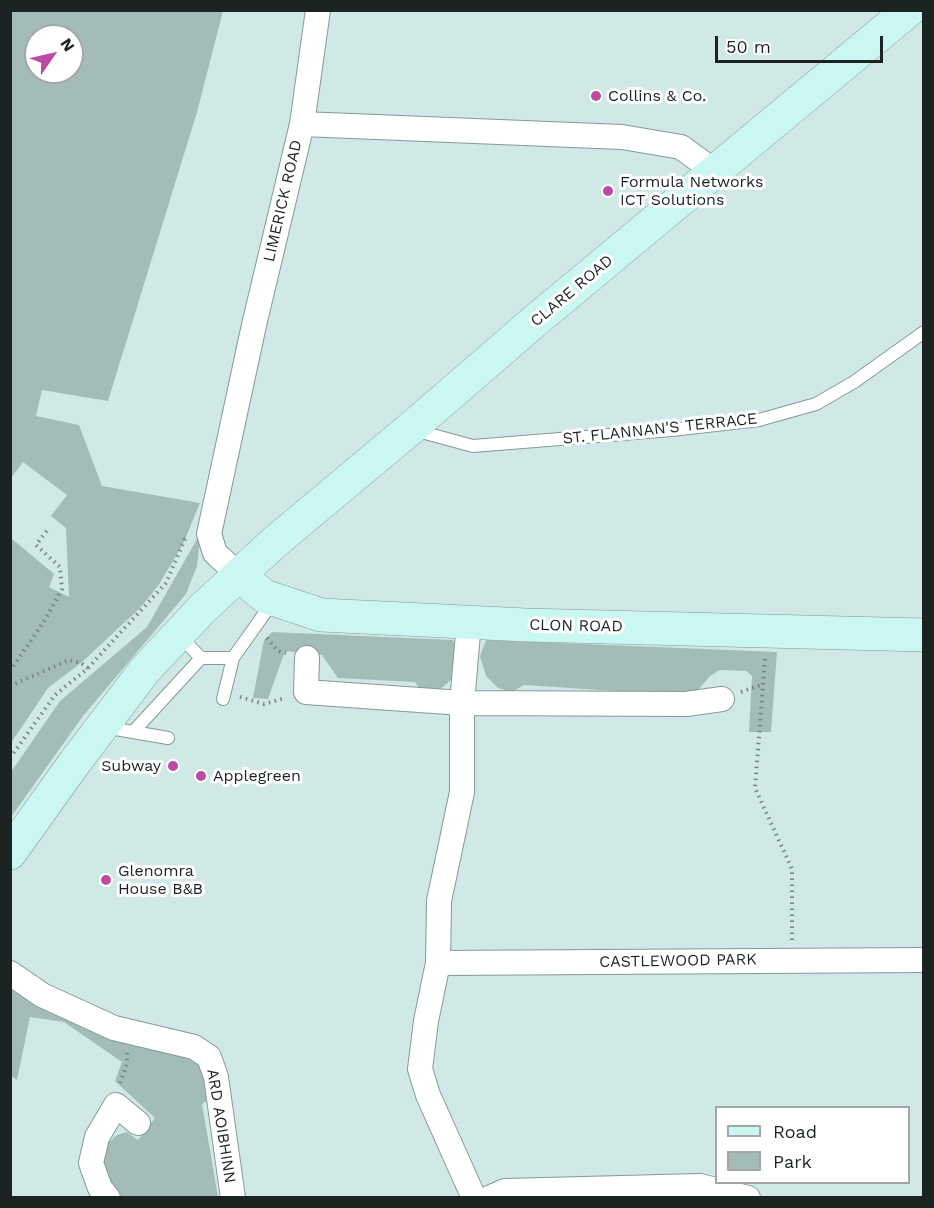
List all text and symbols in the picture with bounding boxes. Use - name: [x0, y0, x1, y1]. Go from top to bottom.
- north arrow: [24, 24, 84, 84]
- scale bar: [718, 24, 886, 62]
- text: N: [56, 35, 79, 55]
- text: 50 m: [726, 36, 771, 57]
- place label: Collins & Co.: [608, 86, 706, 106]
- marker: Collins & Co.: [589, 89, 603, 103]
- street label: LIMERICK ROAD: [260, 138, 306, 264]
- place label: Formula Networks ICT Solutions: [620, 172, 763, 210]
- marker: Formula Networks ICT Solutions: [601, 184, 615, 198]
- street label: CLARE ROAD: [527, 251, 617, 331]
- street label: ST. FLANNAN'S TERRACE: [562, 409, 758, 449]
- street label: CLON ROAD: [529, 616, 623, 636]
- place label: Subway: [101, 756, 161, 776]
- marker: Subway: [166, 759, 180, 773]
- place label: Applegreen: [213, 766, 301, 786]
- marker: Applegreen: [194, 769, 208, 783]
- place label: Glenomra House B&B: [118, 861, 203, 899]
- marker: Glenomra House B&B: [99, 873, 113, 887]
- street label: CASTLEWOOD PARK: [599, 950, 757, 972]
- street label: ARD AOIBHINN: [202, 1067, 240, 1185]
- legend: [715, 1106, 910, 1184]
- text: Road: [773, 1121, 817, 1142]
- text: Park: [773, 1151, 812, 1172]

